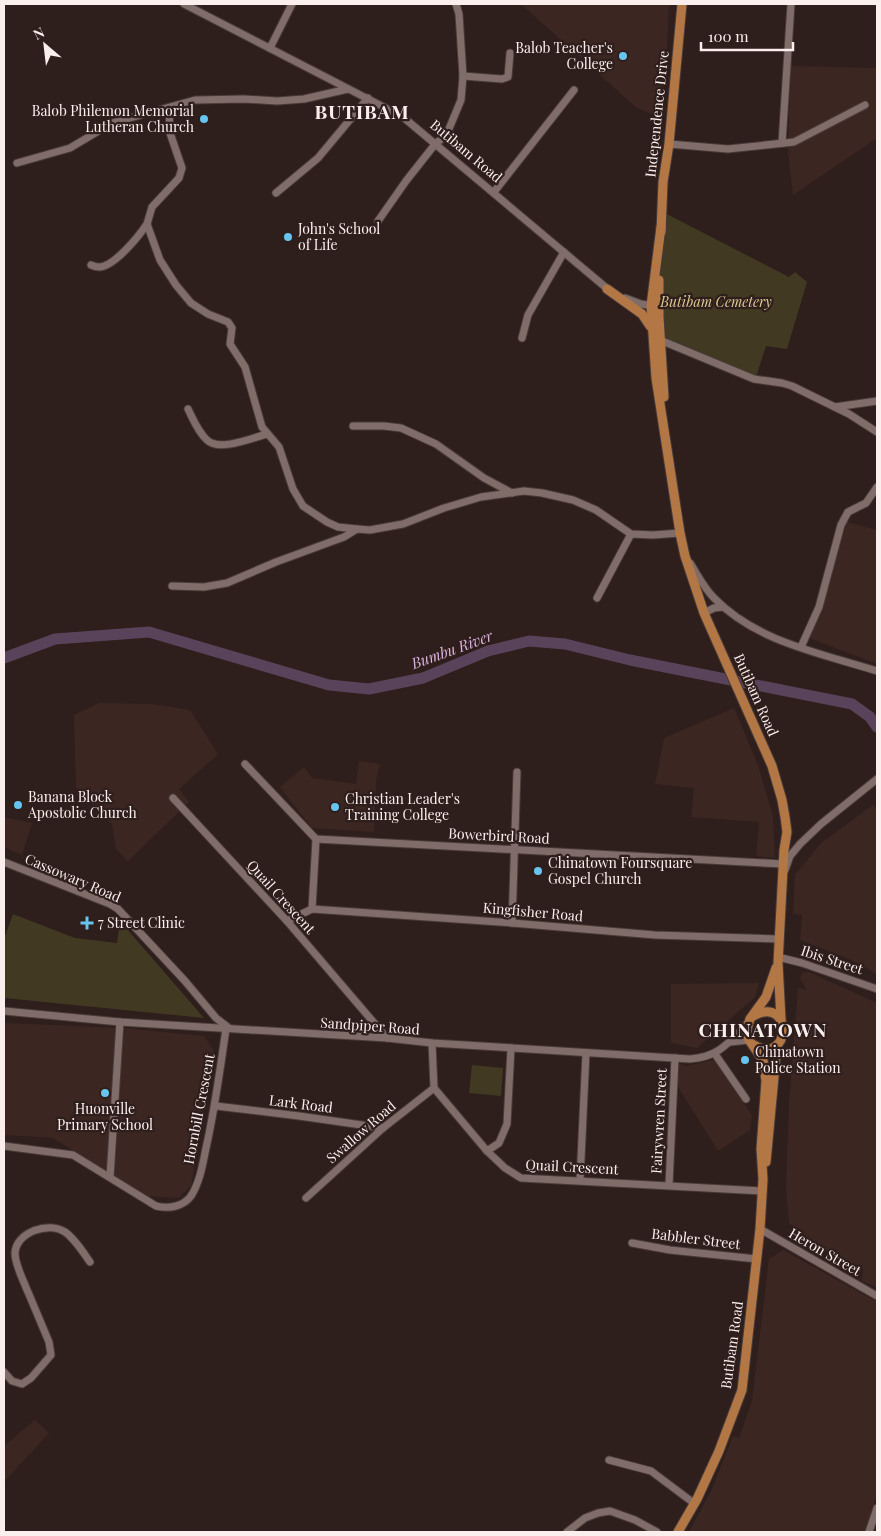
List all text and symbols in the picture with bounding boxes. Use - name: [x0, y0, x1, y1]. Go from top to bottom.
- north arrow: [20, 20, 70, 70]
- scale bar: [701, 20, 794, 52]
- text: N: [30, 22, 48, 44]
- text: 100 m: [708, 26, 749, 46]
- place label: Balob Teacher's College: [515, 38, 613, 73]
- marker: Balob Teacher's College: [617, 50, 629, 62]
- street label: Independence Drive: [640, 50, 673, 178]
- district label: BUTIBAM: [314, 98, 410, 124]
- place label: Balob Philemon Memorial Lutheran Church: [32, 101, 195, 136]
- marker: Balob Philemon Memorial Lutheran Church: [198, 113, 210, 125]
- street label: Butibam Road: [426, 115, 506, 186]
- place label: John's School of Life: [297, 219, 380, 254]
- marker: John's School of Life: [282, 231, 294, 243]
- park label: Butibam Cemetery: [659, 292, 772, 311]
- water label: Bumbu River: [407, 625, 496, 673]
- street label: Butibam Road: [730, 650, 783, 739]
- place label: Banana Block Apostolic Church: [27, 787, 138, 822]
- place label: Christian Leader's Training College: [345, 789, 460, 824]
- marker: Banana Block Apostolic Church: [12, 799, 24, 811]
- marker: Christian Leader's Training College: [329, 801, 341, 813]
- street label: Bowerbird Road: [448, 823, 550, 848]
- street label: Cassowary Road: [22, 849, 124, 906]
- place label: Chinatown Foursquare Gospel Church: [548, 853, 692, 888]
- street label: Quail Crescent: [243, 856, 320, 938]
- marker: Chinatown Foursquare Gospel Church: [532, 865, 544, 877]
- street label: Kingfisher Road: [482, 898, 584, 925]
- place label: 7 Street Clinic: [98, 913, 185, 932]
- marker: 7 Street Clinic: [80, 916, 94, 930]
- street label: Ibis Street: [799, 941, 867, 979]
- street label: Sandpiper Road: [320, 1013, 420, 1038]
- district label: CHINATOWN: [698, 1016, 828, 1042]
- place label: Chinatown Police Station: [755, 1042, 841, 1077]
- street label: Hornbill Crescent: [178, 1051, 219, 1166]
- marker: Chinatown Police Station: [739, 1054, 751, 1066]
- street label: Fairywren Street: [646, 1067, 671, 1174]
- marker: Huonville Primary School: [99, 1087, 111, 1099]
- street label: Lark Road: [268, 1090, 334, 1117]
- street label: Swallow Road: [322, 1096, 400, 1167]
- place label: Huonville Primary School: [57, 1099, 153, 1134]
- street label: Quail Crescent: [525, 1155, 620, 1178]
- street label: Heron Street: [786, 1223, 866, 1280]
- street label: Babbler Street: [651, 1224, 743, 1254]
- street label: Butibam Road: [716, 1300, 747, 1390]

